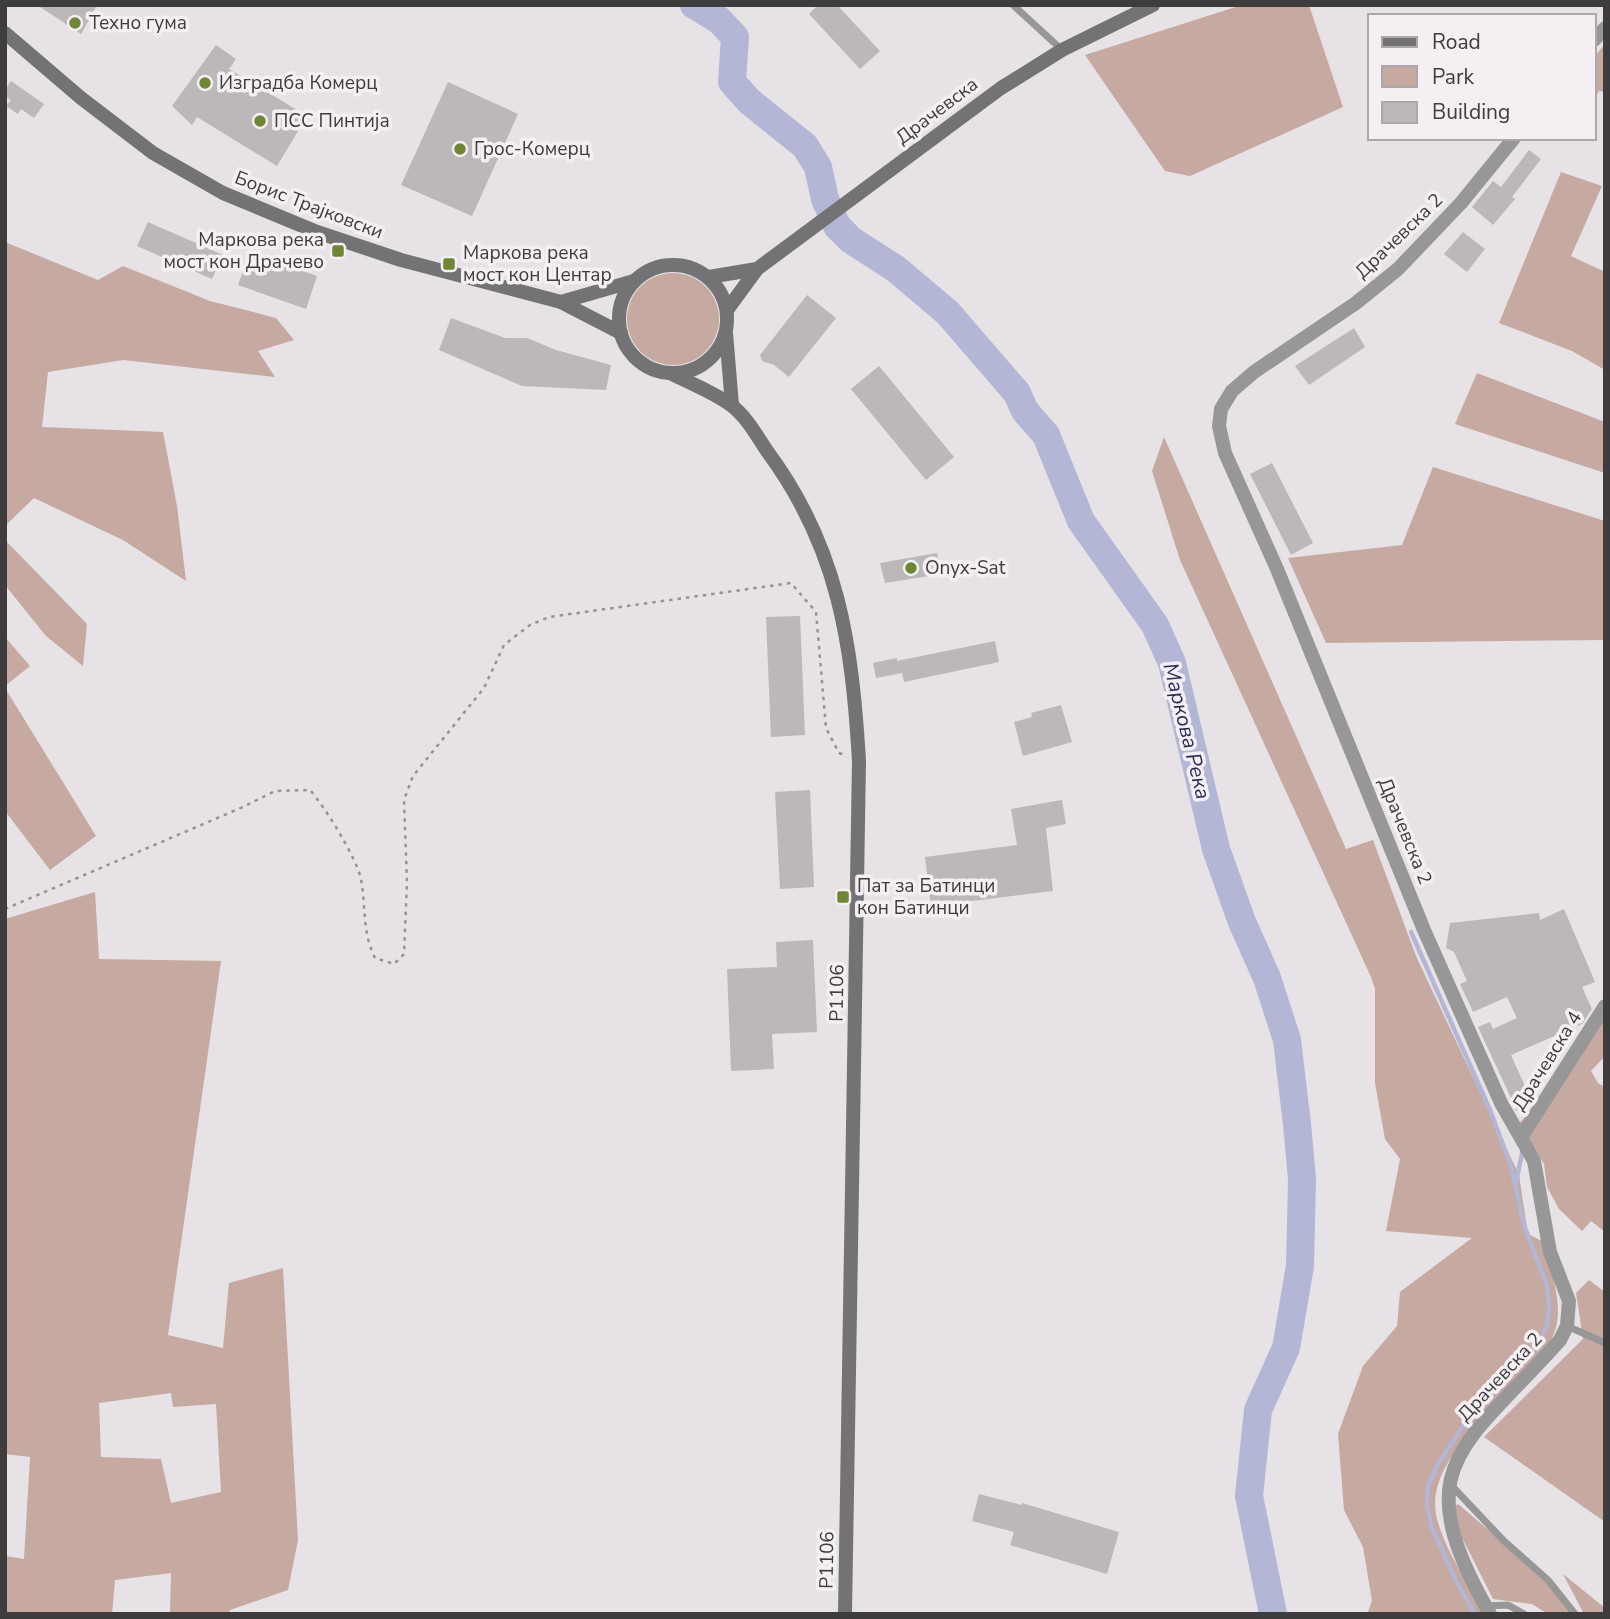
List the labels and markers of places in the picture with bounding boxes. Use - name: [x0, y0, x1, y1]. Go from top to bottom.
- place label: Техно гума: [89, 10, 187, 36]
- marker: Техно гума: [67, 15, 83, 31]
- place label: Изградба Комерц: [219, 70, 378, 96]
- marker: Изградба Комерц: [197, 75, 213, 91]
- place label: ПСС Пинтија: [274, 108, 390, 134]
- marker: ПСС Пинтија: [252, 113, 268, 129]
- place label: Грос-Комерц: [474, 136, 590, 162]
- marker: Грос-Комерц: [452, 141, 468, 157]
- place label: Маркова река мост кон Драчево: [163, 227, 324, 275]
- place label: Маркова река мост кон Центар: [463, 240, 612, 288]
- marker: Маркова река мост кон Драчево: [330, 243, 346, 259]
- marker: Маркова река мост кон Центар: [441, 256, 457, 272]
- place label: Onyx-Sat: [925, 555, 1006, 581]
- marker: Onyx-Sat: [903, 560, 919, 576]
- place label: Пат за Батинци кон Батинци: [857, 873, 995, 921]
- marker: Пат за Батинци кон Батинци: [835, 889, 851, 905]

